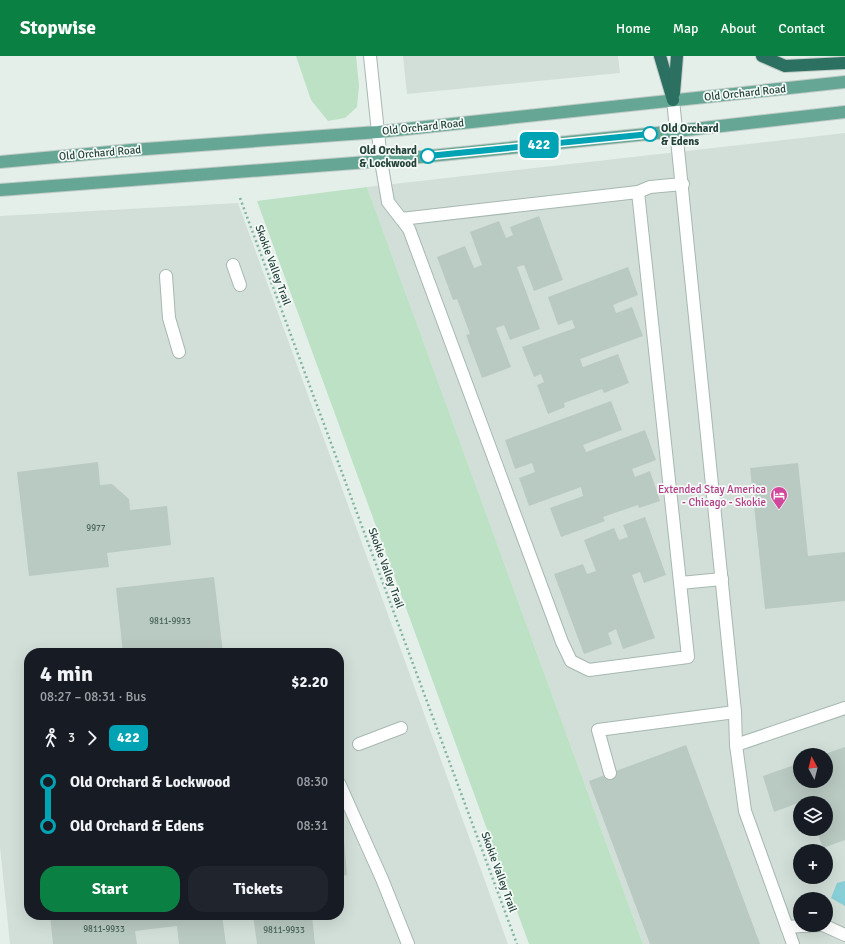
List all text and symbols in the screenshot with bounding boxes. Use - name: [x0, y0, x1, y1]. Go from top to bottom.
- text: Stopwise: [20, 16, 96, 40]
- text: Home: [616, 20, 651, 37]
- text: Map: [673, 20, 698, 37]
- text: About: [720, 20, 756, 37]
- text: Contact: [778, 20, 825, 37]
- street label: Old Orchard Road: [703, 82, 787, 104]
- street label: Old Orchard Road: [381, 116, 465, 138]
- place label: Old Orchard & Edens: [661, 122, 719, 148]
- marker: Old Orchard & Edens: [642, 126, 658, 142]
- line badge: 422: [516, 132, 562, 158]
- text: 422: [528, 136, 550, 153]
- street label: Old Orchard Road: [58, 143, 142, 163]
- place label: Old Orchard & Lockwood: [359, 144, 417, 170]
- marker: Old Orchard & Lockwood: [420, 148, 436, 164]
- street label: Skokie Valley Trail: [252, 223, 294, 307]
- place label: Extended Stay America - Chicago - Skokie: [658, 483, 766, 509]
- hotel icon: Extended Stay America - Chicago - Skokie: [769, 485, 789, 510]
- house number: 9977: [86, 523, 106, 534]
- street label: Skokie Valley Trail: [365, 526, 407, 610]
- house number: 9811-9933: [149, 616, 191, 627]
- text: 4 min: [40, 660, 93, 687]
- text: $2.20: [291, 673, 328, 691]
- text: 08:27 – 08:31 · Bus: [40, 689, 146, 705]
- icon: walk: [40, 727, 62, 749]
- icon: forward: [81, 727, 103, 749]
- text: 422: [117, 729, 140, 746]
- text: 3: [68, 730, 75, 746]
- north arrow: [793, 748, 833, 788]
- map controls: [793, 748, 833, 932]
- text: Old Orchard & Lockwood: [70, 773, 230, 791]
- text: 08:30: [296, 774, 328, 790]
- button: layers: [793, 796, 833, 836]
- text: Old Orchard & Edens: [70, 817, 204, 835]
- text: 08:31: [296, 818, 328, 834]
- street label: Skokie Valley Trail: [478, 830, 520, 914]
- button: +: [793, 844, 833, 884]
- button: Start: [40, 866, 180, 912]
- button: Tickets: [188, 866, 328, 912]
- button: −: [793, 892, 833, 932]
- house number: 9811-9933: [83, 924, 125, 935]
- house number: 9811-9933: [263, 925, 305, 936]

